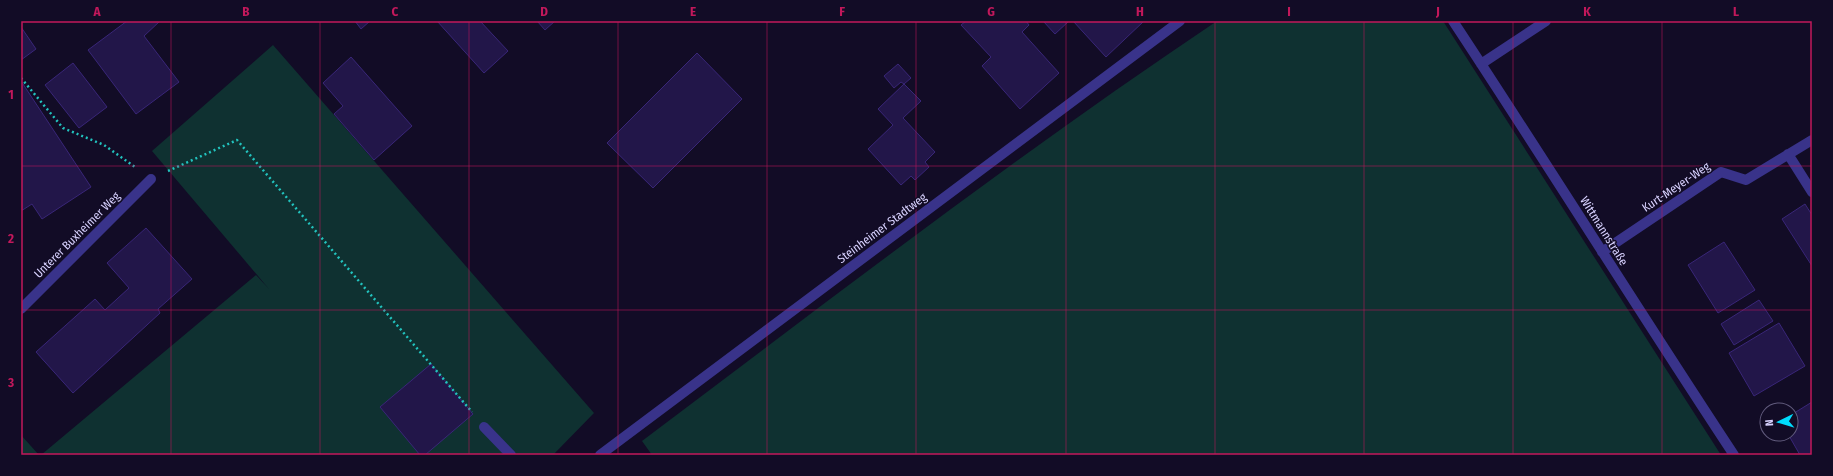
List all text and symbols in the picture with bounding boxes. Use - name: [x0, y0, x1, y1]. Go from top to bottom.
- text: A: [92, 4, 101, 19]
- text: B: [242, 4, 250, 19]
- text: C: [392, 4, 399, 19]
- text: D: [540, 4, 548, 19]
- text: E: [690, 4, 696, 19]
- text: F: [839, 4, 845, 19]
- text: G: [987, 4, 995, 19]
- text: H: [1136, 4, 1144, 19]
- text: I: [1287, 4, 1291, 19]
- text: J: [1435, 4, 1440, 19]
- text: K: [1583, 4, 1591, 19]
- text: L: [1733, 4, 1739, 19]
- text: 1: [8, 87, 14, 102]
- street label: Kurt-Meyer-Weg: [1639, 159, 1713, 215]
- street label: Unterer Buxheimer Weg: [31, 189, 123, 281]
- street label: Steinheimer Stadtweg: [835, 190, 930, 266]
- street label: Wittmannstraße: [1577, 194, 1631, 268]
- text: 2: [7, 231, 14, 246]
- text: 3: [7, 375, 14, 390]
- north arrow: [1759, 402, 1799, 442]
- text: N: [1763, 419, 1776, 427]

